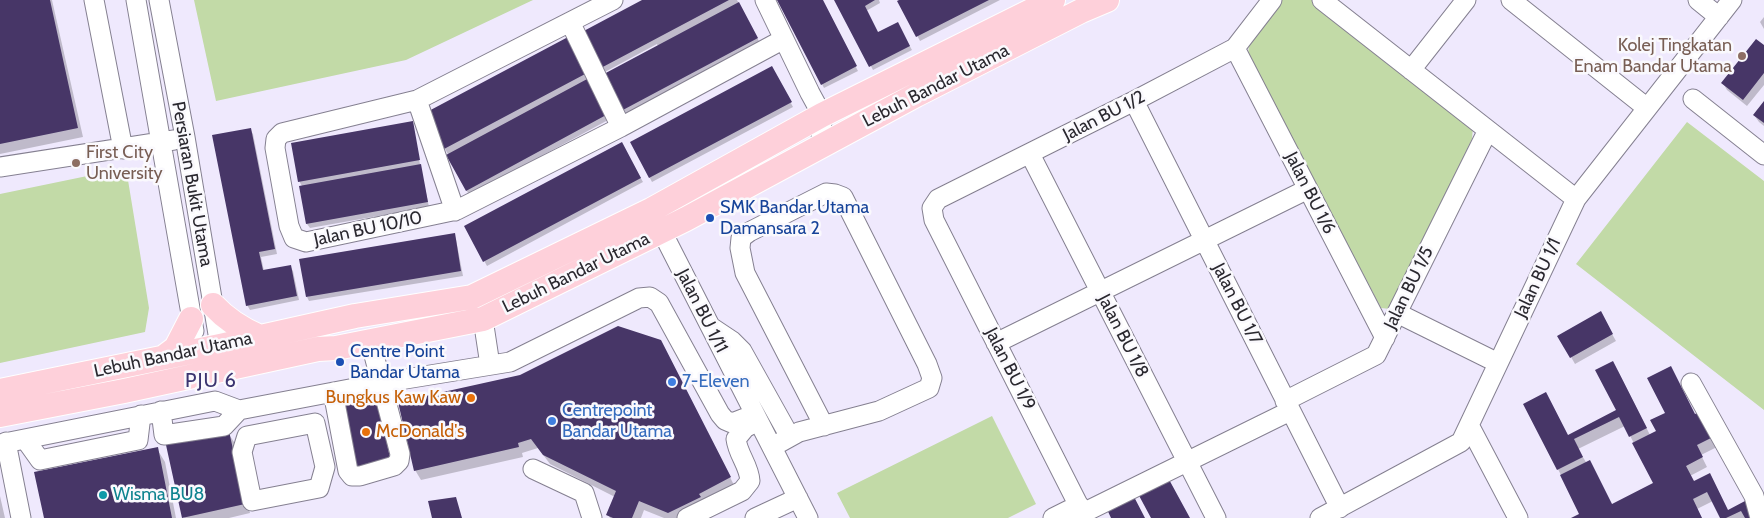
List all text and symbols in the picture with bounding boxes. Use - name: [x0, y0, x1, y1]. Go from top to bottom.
- place label: Kolej Tingkatan Enam Bandar Utama: [1574, 35, 1732, 78]
- street label: Lebuh Bandar Utama: [859, 40, 1013, 132]
- marker: Kolej Tingkatan Enam Bandar Utama: [1736, 50, 1748, 62]
- street label: Jalan BU 1/2: [1059, 86, 1149, 146]
- street label: Persiaran Bukit Utama: [167, 100, 217, 268]
- place label: First City University: [86, 142, 163, 184]
- street label: Jalan BU 1/6: [1280, 148, 1340, 238]
- marker: First City University: [70, 157, 82, 169]
- place label: SMK Bandar Utama Damansara 2: [720, 197, 869, 240]
- street label: Jalan BU 10/10: [312, 207, 424, 251]
- marker: SMK Bandar Utama Damansara 2: [704, 212, 716, 224]
- street label: Lebuh Bandar Utama: [499, 228, 653, 318]
- street label: Jalan BU 1/1: [1510, 235, 1566, 321]
- street label: Jalan BU 1/5: [1380, 243, 1438, 333]
- street label: Jalan BU 1/7: [1207, 260, 1267, 348]
- street label: Jalan BU 1/11: [672, 265, 732, 357]
- street label: Jalan BU 1/8: [1093, 291, 1153, 381]
- street label: Jalan BU 1/9: [980, 324, 1040, 414]
- street label: Lebuh Bandar Utama: [92, 328, 254, 382]
- place label: Centre Point Bandar Utama: [350, 341, 460, 384]
- marker: Centre Point Bandar Utama: [334, 356, 346, 368]
- district label: PJU 6: [184, 369, 238, 393]
- place label: 7-Eleven: [682, 371, 750, 393]
- marker: 7-Eleven: [666, 376, 678, 388]
- place label: Bungkus Kaw Kaw: [326, 387, 461, 409]
- marker: Bungkus Kaw Kaw: [465, 392, 477, 404]
- place label: Centrepoint Bandar Utama: [562, 400, 672, 442]
- marker: Centrepoint Bandar Utama: [546, 415, 558, 427]
- place label: McDonald's: [376, 421, 464, 443]
- marker: McDonald's: [360, 426, 372, 438]
- place label: Wisma BU8: [113, 484, 204, 506]
- marker: Wisma BU8: [97, 489, 109, 501]

